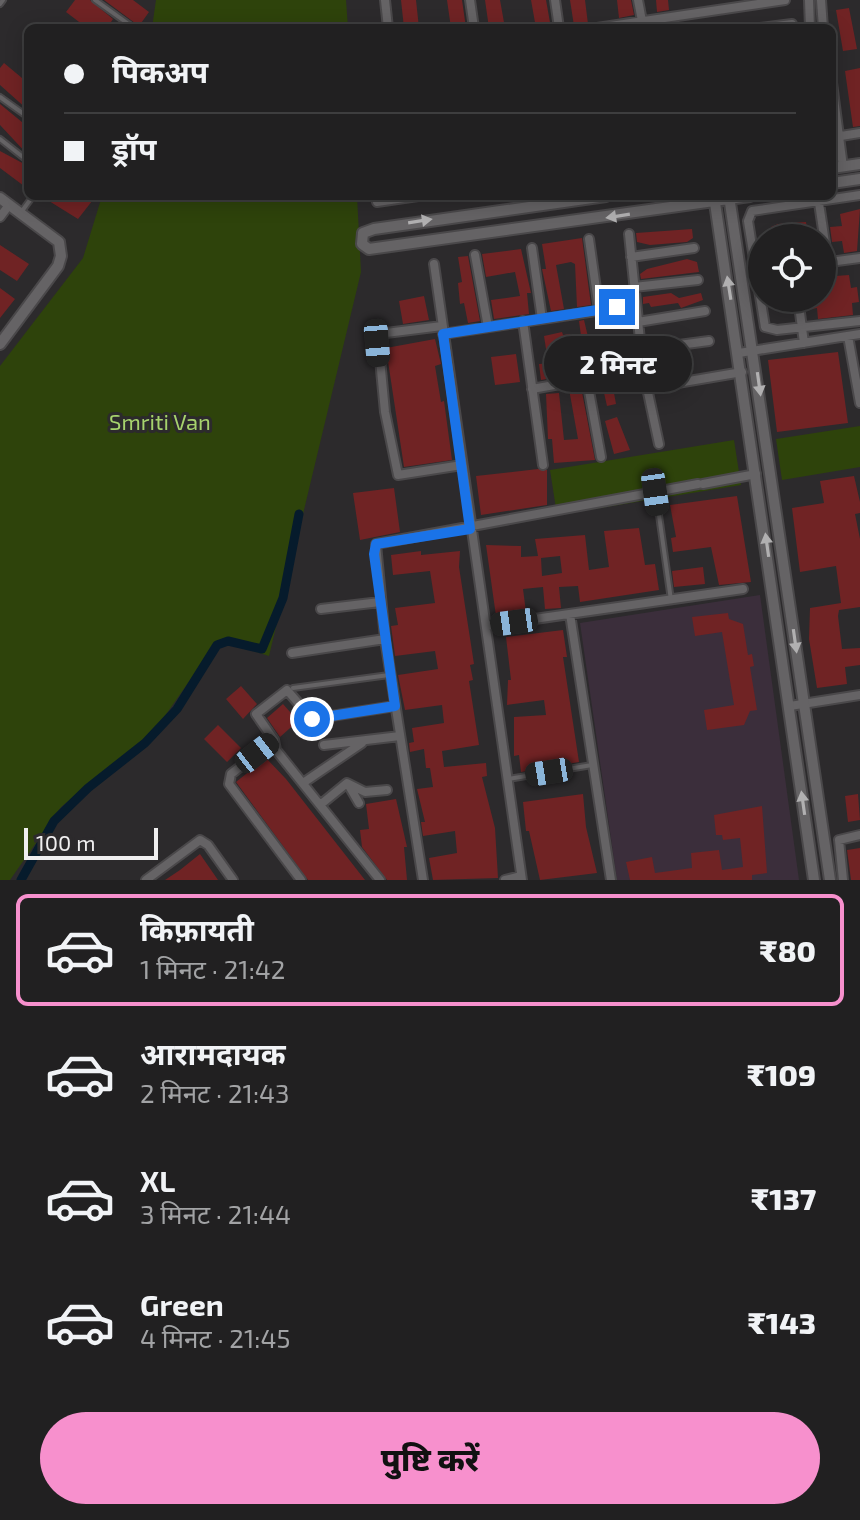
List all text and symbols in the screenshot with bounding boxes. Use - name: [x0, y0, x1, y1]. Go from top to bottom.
- text: पिकअप: [112, 53, 208, 89]
- text: ड्रॉप: [112, 130, 156, 166]
- one-way arrow: [605, 210, 630, 223]
- one-way arrow: [408, 214, 433, 227]
- map controls: [748, 224, 836, 312]
- button: locate: [748, 224, 836, 312]
- one-way arrow: [722, 275, 734, 300]
- route end: [599, 289, 635, 325]
- car: [363, 318, 391, 368]
- callout: 2 मिनट: [543, 335, 691, 391]
- text: 2 मिनट: [580, 348, 656, 379]
- one-way arrow: [753, 371, 766, 396]
- park label: Smriti Van: [109, 408, 211, 434]
- car: [640, 467, 670, 517]
- one-way arrow: [760, 533, 773, 558]
- car: [489, 607, 539, 637]
- one-way arrow: [789, 629, 802, 654]
- route start: [294, 701, 330, 737]
- car: [231, 729, 283, 777]
- car: [523, 756, 575, 788]
- one-way arrow: [796, 790, 809, 815]
- scale bar: [24, 824, 158, 860]
- text: 100 m: [36, 829, 95, 855]
- text: किफ़ायती: [140, 911, 254, 947]
- icon: car: [44, 914, 116, 986]
- text: ₹80: [760, 932, 816, 968]
- text: 1 मिनट · 21:42: [140, 953, 285, 984]
- text: आरामदायक: [140, 1035, 286, 1071]
- icon: car: [44, 1038, 116, 1110]
- text: ₹109: [747, 1056, 816, 1092]
- text: 2 मिनट · 21:43: [140, 1077, 290, 1108]
- icon: car: [44, 1162, 116, 1234]
- text: XL: [140, 1162, 175, 1198]
- text: ₹137: [751, 1180, 816, 1216]
- text: 3 मिनट · 21:44: [140, 1198, 291, 1229]
- icon: car: [44, 1286, 116, 1358]
- text: Green: [140, 1286, 224, 1322]
- text: ₹143: [748, 1304, 816, 1340]
- text: 4 मिनट · 21:45: [140, 1322, 290, 1353]
- button: पुष्टि करें: [40, 1412, 820, 1504]

